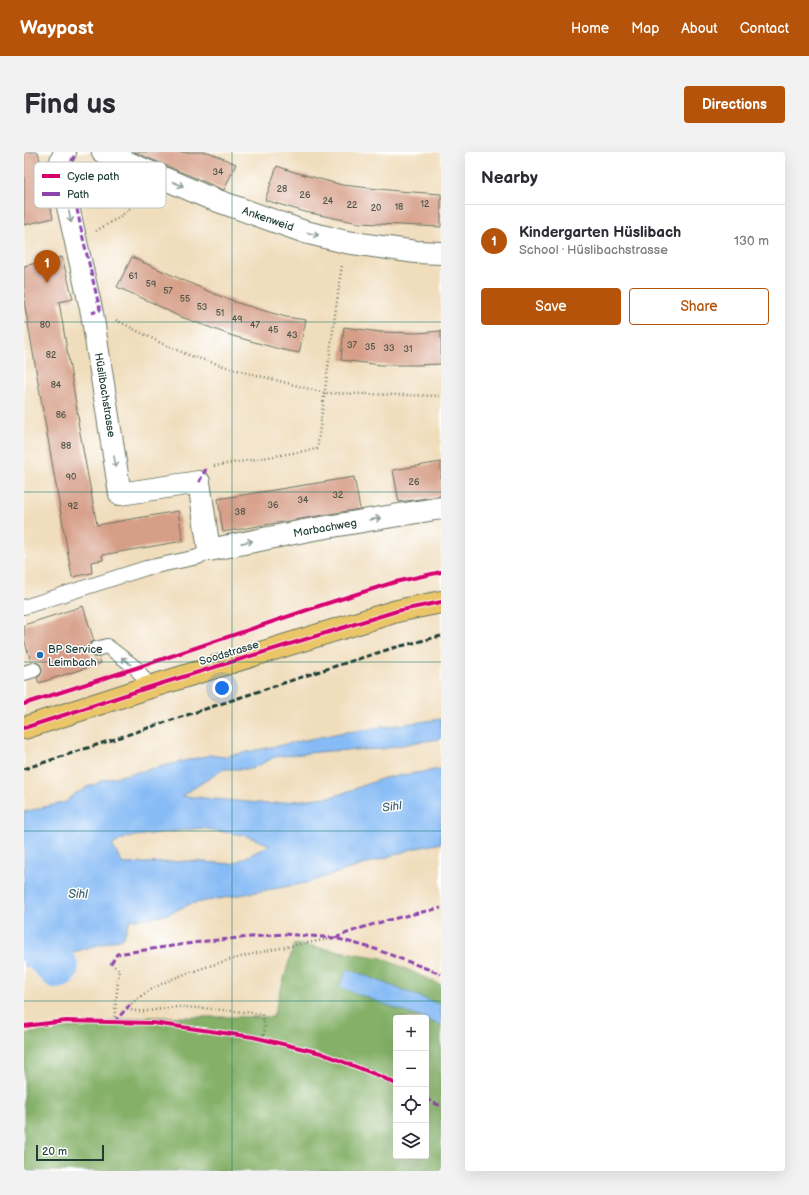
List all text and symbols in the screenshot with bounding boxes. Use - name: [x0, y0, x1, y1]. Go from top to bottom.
- text: Waypost: [20, 17, 94, 40]
- text: Home: [571, 20, 609, 37]
- text: Map: [631, 20, 659, 37]
- text: About: [681, 20, 718, 37]
- text: Contact: [740, 20, 789, 37]
- button: Directions: [684, 86, 785, 123]
- text: Find us: [24, 88, 116, 121]
- legend: [34, 162, 166, 208]
- house number: 34: [212, 167, 224, 178]
- text: Nearby: [481, 168, 538, 188]
- text: Cycle path: [67, 170, 119, 183]
- one-way arrow: [171, 181, 183, 188]
- house number: 28: [277, 184, 287, 195]
- text: Path: [67, 188, 89, 201]
- house number: 26: [300, 190, 311, 201]
- house number: 24: [323, 196, 334, 207]
- house number: 12: [421, 199, 430, 210]
- house number: 22: [347, 200, 358, 211]
- house number: 18: [395, 202, 403, 213]
- house number: 20: [371, 203, 381, 214]
- street label: Ankenweid: [241, 204, 295, 234]
- one-way arrow: [67, 210, 75, 223]
- text: Kindergarten Hüslibach: [519, 223, 681, 242]
- one-way arrow: [306, 230, 319, 238]
- text: 1: [491, 233, 497, 249]
- text: 130 m: [734, 233, 769, 249]
- text: School · Hüslibachstrasse: [519, 242, 668, 258]
- pin: 1: [34, 250, 60, 283]
- house number: 61: [129, 271, 137, 282]
- house number: 59: [146, 279, 156, 290]
- house number: 57: [163, 286, 173, 297]
- button: Save: [481, 288, 621, 325]
- button: Share: [629, 288, 769, 325]
- house number: 55: [180, 294, 190, 305]
- house number: 53: [197, 302, 208, 313]
- house number: 51: [216, 308, 224, 319]
- house number: 49: [232, 314, 242, 325]
- house number: 80: [40, 320, 50, 331]
- house number: 47: [250, 320, 261, 331]
- house number: 45: [268, 325, 278, 336]
- house number: 43: [286, 330, 298, 341]
- house number: 37: [347, 340, 358, 351]
- house number: 35: [365, 342, 375, 353]
- house number: 33: [383, 343, 395, 354]
- house number: 31: [403, 344, 413, 355]
- house number: 82: [46, 350, 57, 361]
- street label: Hüslibachstrasse: [92, 352, 118, 439]
- house number: 84: [51, 380, 62, 391]
- house number: 86: [56, 410, 67, 421]
- house number: 88: [61, 441, 71, 452]
- one-way arrow: [111, 455, 119, 468]
- house number: 90: [66, 472, 76, 483]
- house number: 26: [409, 477, 420, 488]
- house number: 32: [333, 490, 344, 501]
- house number: 34: [297, 495, 309, 506]
- house number: 36: [267, 500, 279, 511]
- house number: 92: [68, 501, 79, 512]
- house number: 38: [235, 507, 245, 518]
- one-way arrow: [368, 515, 381, 523]
- street label: Marbachweg: [292, 516, 358, 540]
- one-way arrow: [241, 538, 254, 546]
- street label: Soodstrasse: [198, 638, 261, 668]
- place label: BP Service Leimbach: [48, 643, 103, 669]
- marker: BP Service Leimbach: [35, 650, 45, 660]
- one-way arrow: [121, 656, 132, 665]
- your location: [212, 678, 232, 698]
- water label: Sihl: [381, 798, 404, 816]
- water label: Sihl: [68, 887, 89, 902]
- map controls: [393, 1015, 429, 1159]
- button: +: [393, 1015, 429, 1051]
- button: −: [393, 1051, 429, 1087]
- button: locate: [393, 1087, 429, 1123]
- button: layers: [393, 1123, 429, 1159]
- scale bar: [36, 1143, 104, 1162]
- text: 20 m: [42, 1145, 67, 1158]

